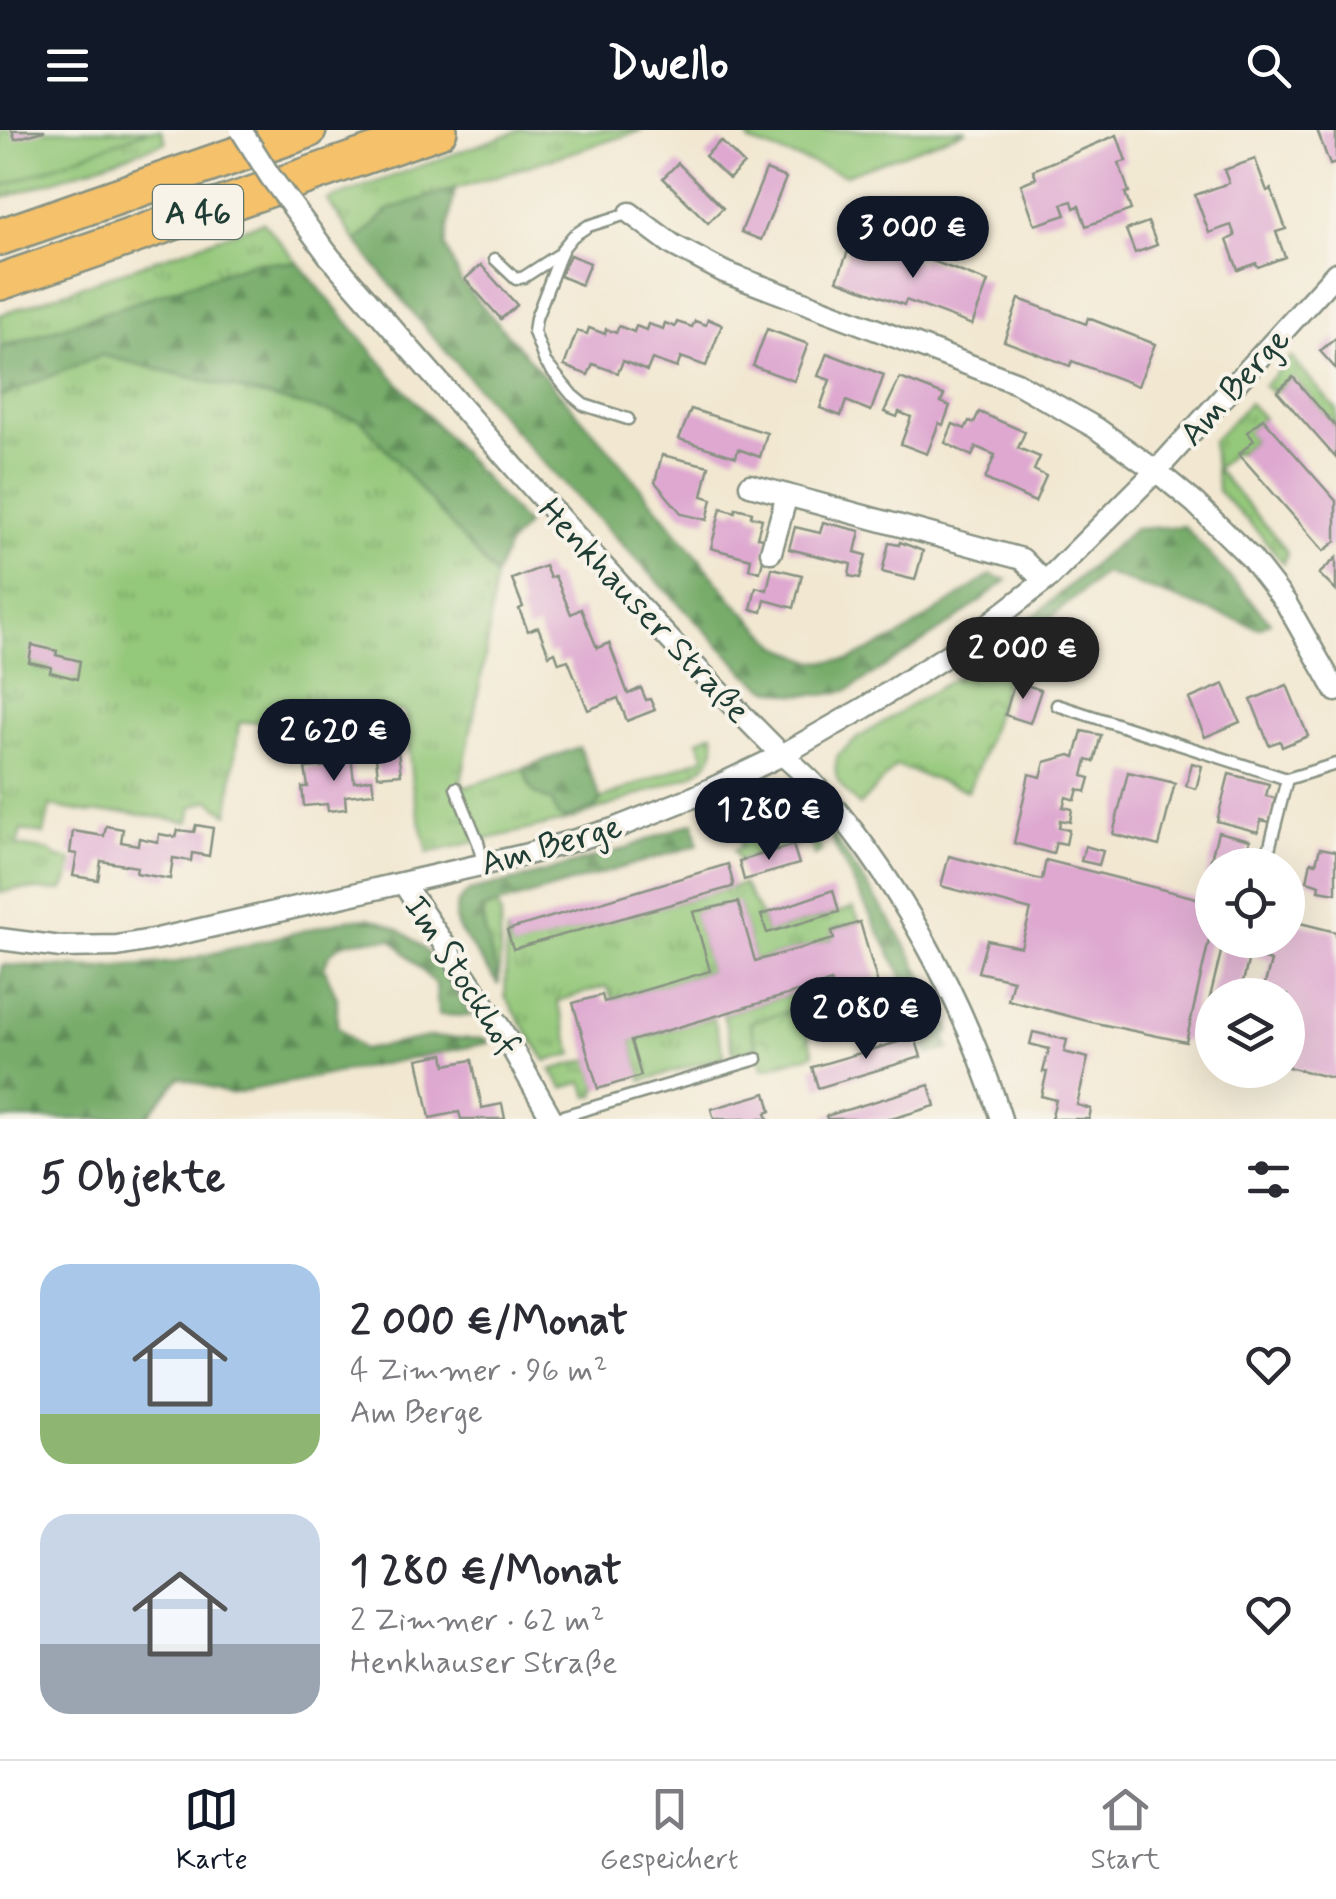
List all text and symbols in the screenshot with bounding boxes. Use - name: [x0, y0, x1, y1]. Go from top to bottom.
- text: Dwello: [608, 36, 728, 95]
- icon: menu: [40, 38, 95, 93]
- icon: search: [1241, 38, 1296, 93]
- road number: A 46: [153, 185, 243, 239]
- pin: 3 000 €: [821, 196, 1005, 281]
- text: 3 000 €: [859, 207, 967, 249]
- street label: Am Berge: [1170, 318, 1301, 457]
- street label: Henkhauser Straße: [527, 489, 760, 734]
- pin: 2 000 €: [931, 617, 1115, 702]
- text: 2 000 €: [968, 628, 1078, 670]
- pin: 2 620 €: [242, 699, 426, 784]
- text: 2 620 €: [280, 710, 388, 752]
- pin: 1 280 €: [677, 778, 861, 863]
- text: 1 280 €: [717, 789, 821, 831]
- street label: Am Berge: [475, 804, 628, 888]
- map controls: [1195, 848, 1305, 1088]
- button: locate: [1195, 848, 1305, 958]
- street label: Im Stockhof: [392, 887, 530, 1065]
- pin: 2 080 €: [774, 977, 958, 1062]
- button: layers: [1195, 978, 1305, 1088]
- text: 2 080 €: [812, 988, 920, 1030]
- text: 5 Objekte: [40, 1152, 225, 1207]
- icon: filters: [1241, 1152, 1296, 1207]
- text: 2 000 €/Monat: [350, 1295, 628, 1350]
- icon: home: [120, 1304, 240, 1424]
- icon: heart: [1241, 1337, 1296, 1392]
- text: 4 Zimmer · 96 m²: [350, 1350, 607, 1392]
- text: Am Berge: [350, 1392, 483, 1434]
- text: 1 280 €/Monat: [350, 1545, 622, 1600]
- icon: home: [120, 1554, 240, 1674]
- icon: heart: [1241, 1587, 1296, 1642]
- text: 2 Zimmer · 62 m²: [350, 1600, 604, 1642]
- text: Henkhauser Straße: [350, 1642, 618, 1684]
- tab: Karte: [176, 1782, 248, 1879]
- tab: Gespeichert: [600, 1782, 738, 1879]
- tab: Start: [1091, 1782, 1160, 1879]

